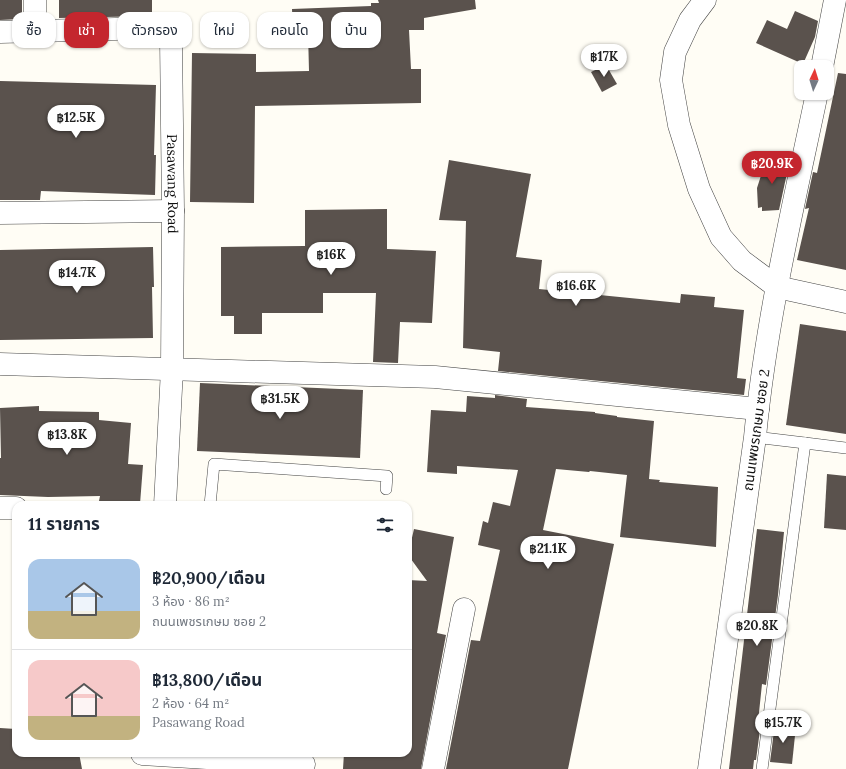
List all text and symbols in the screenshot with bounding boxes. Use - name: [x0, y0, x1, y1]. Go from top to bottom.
- chip: ซื้อ: [12, 12, 56, 48]
- chip: เช่า: [64, 12, 109, 48]
- chip: ตัวกรอง: [117, 12, 192, 48]
- chip: ใหม่: [200, 12, 249, 48]
- chip: คอนโด: [257, 12, 323, 48]
- chip: บ้าน: [331, 12, 381, 48]
- pin: ฿17K: [580, 44, 628, 78]
- text: ฿17K: [590, 48, 618, 65]
- north arrow: [794, 60, 834, 100]
- map controls: [794, 60, 834, 100]
- pin: ฿12.5K: [43, 105, 109, 139]
- text: ฿12.5K: [56, 109, 96, 126]
- street label: Pasawang Road: [163, 134, 182, 234]
- pin: ฿20.9K: [739, 151, 805, 185]
- text: ฿20.9K: [751, 155, 793, 172]
- pin: ฿16K: [307, 242, 355, 276]
- text: ฿16K: [316, 246, 346, 263]
- pin: ฿14.7K: [44, 260, 110, 294]
- text: ฿14.7K: [58, 264, 96, 281]
- pin: ฿16.6K: [543, 273, 609, 307]
- text: ฿16.6K: [556, 277, 596, 294]
- street label: ถนนเพชรเกษม ซอย 2: [739, 368, 773, 492]
- pin: ฿31.5K: [247, 386, 313, 420]
- text: ฿31.5K: [260, 390, 300, 407]
- pin: ฿13.8K: [34, 422, 100, 456]
- text: ฿13.8K: [47, 426, 87, 443]
- text: 11 รายการ: [28, 513, 100, 535]
- icon: filters: [374, 514, 396, 536]
- pin: ฿21.1K: [515, 536, 581, 570]
- text: ฿21.1K: [529, 540, 567, 557]
- text: ฿20,900/เดือน: [152, 567, 265, 589]
- icon: home: [60, 575, 108, 623]
- text: 3 ห้อง · 86 m²: [152, 593, 230, 610]
- text: ถนนเพชรเกษม ซอย 2: [152, 613, 266, 630]
- pin: ฿20.8K: [724, 613, 790, 647]
- text: ฿20.8K: [736, 617, 778, 634]
- text: ฿13,800/เดือน: [152, 669, 262, 691]
- icon: home: [60, 676, 108, 724]
- text: 2 ห้อง · 64 m²: [152, 695, 229, 712]
- pin: ฿15.7K: [750, 710, 816, 744]
- text: Pasawang Road: [152, 714, 245, 731]
- text: ฿15.7K: [764, 714, 802, 731]

